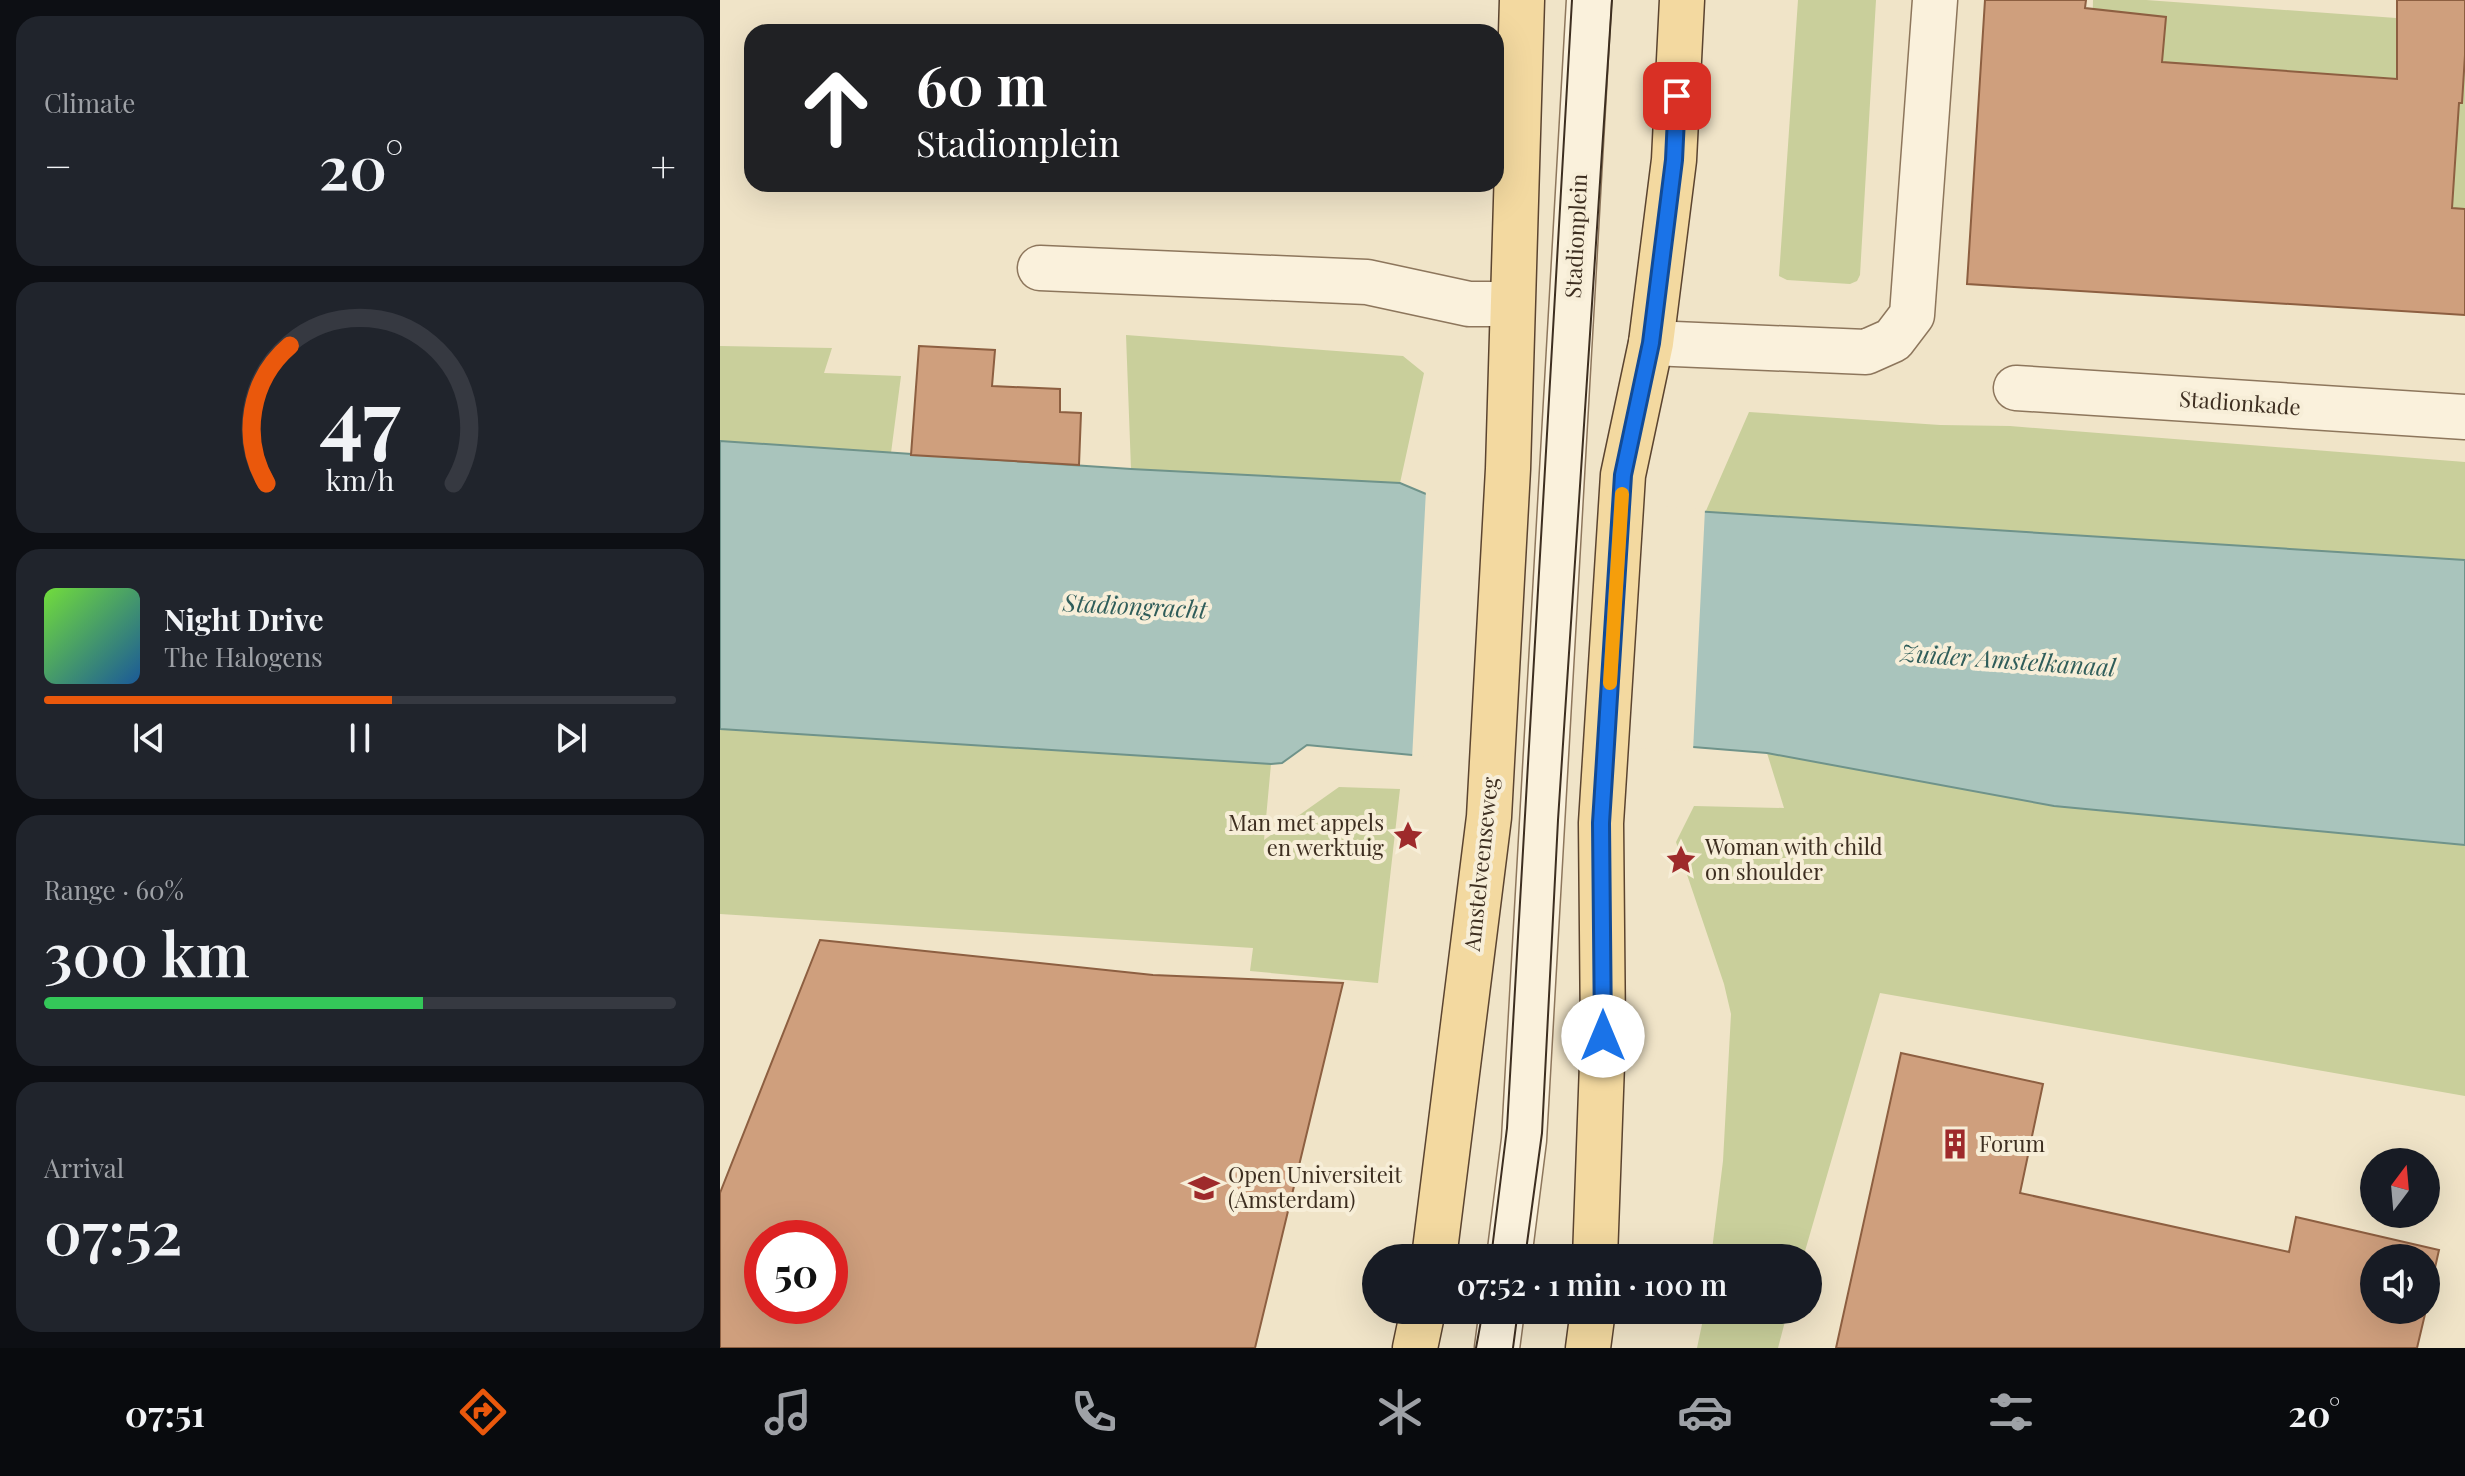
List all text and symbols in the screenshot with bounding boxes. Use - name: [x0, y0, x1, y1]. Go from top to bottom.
- text: 60 m: [916, 46, 1047, 121]
- icon: ahead: [784, 56, 888, 160]
- pin: [1643, 62, 1711, 130]
- icon: arrive: [1655, 74, 1699, 118]
- text: Climate: [44, 85, 135, 120]
- text: Stadionplein: [916, 118, 1120, 166]
- text: 20°: [319, 125, 404, 205]
- text: −: [44, 135, 72, 194]
- text: +: [650, 135, 676, 194]
- street label: Stadionplein: [1557, 173, 1593, 299]
- text: 47: [320, 359, 401, 470]
- street label: Stadionkade: [2178, 383, 2302, 421]
- text: km/h: [326, 460, 394, 498]
- water label: Stadiongracht: [1061, 585, 1209, 625]
- text: Night Drive: [164, 599, 324, 639]
- water label: Zuider Amstelkanaal: [1899, 635, 2118, 683]
- text: The Halogens: [164, 639, 323, 674]
- icon: previous: [127, 716, 171, 760]
- icon: pause: [338, 716, 382, 760]
- icon: next: [549, 716, 593, 760]
- street label: Amstelveenseweg: [1456, 775, 1504, 953]
- place label: Man met appels en werktuig: [1228, 807, 1384, 862]
- place icon: Man met appels en werktuig: [1391, 819, 1425, 853]
- place label: Woman with child on shoulder: [1704, 831, 1883, 886]
- place icon: Woman with child on shoulder: [1664, 843, 1698, 877]
- text: Range · 60%: [44, 872, 184, 907]
- text: 300 km: [44, 912, 250, 992]
- position arrow: [1561, 994, 1645, 1078]
- building icon: Forum: [1938, 1127, 1972, 1161]
- place label: Forum: [1979, 1128, 2046, 1158]
- north arrow: [2360, 1148, 2440, 1228]
- map controls: [2360, 1148, 2440, 1324]
- text: Arrival: [44, 1150, 124, 1185]
- place label: Open Universiteit (Amsterdam): [1228, 1159, 1403, 1214]
- school or university icon: Open Universiteit (Amsterdam): [1187, 1171, 1221, 1205]
- text: 07:52: [44, 1190, 182, 1270]
- speed limit sign: 50: [744, 1220, 848, 1324]
- button: sound: [2360, 1244, 2440, 1324]
- text: 07:52 · 1 min · 100 m: [1457, 1264, 1727, 1304]
- icon: directions: [455, 1384, 511, 1440]
- icon: music: [760, 1384, 816, 1440]
- icon: phone: [1066, 1384, 1122, 1440]
- icon: climate: [1372, 1384, 1428, 1440]
- icon: car: [1677, 1384, 1733, 1440]
- icon: filters: [1983, 1384, 2039, 1440]
- text: 07:51: [125, 1388, 205, 1436]
- text: 20°: [2288, 1388, 2340, 1436]

